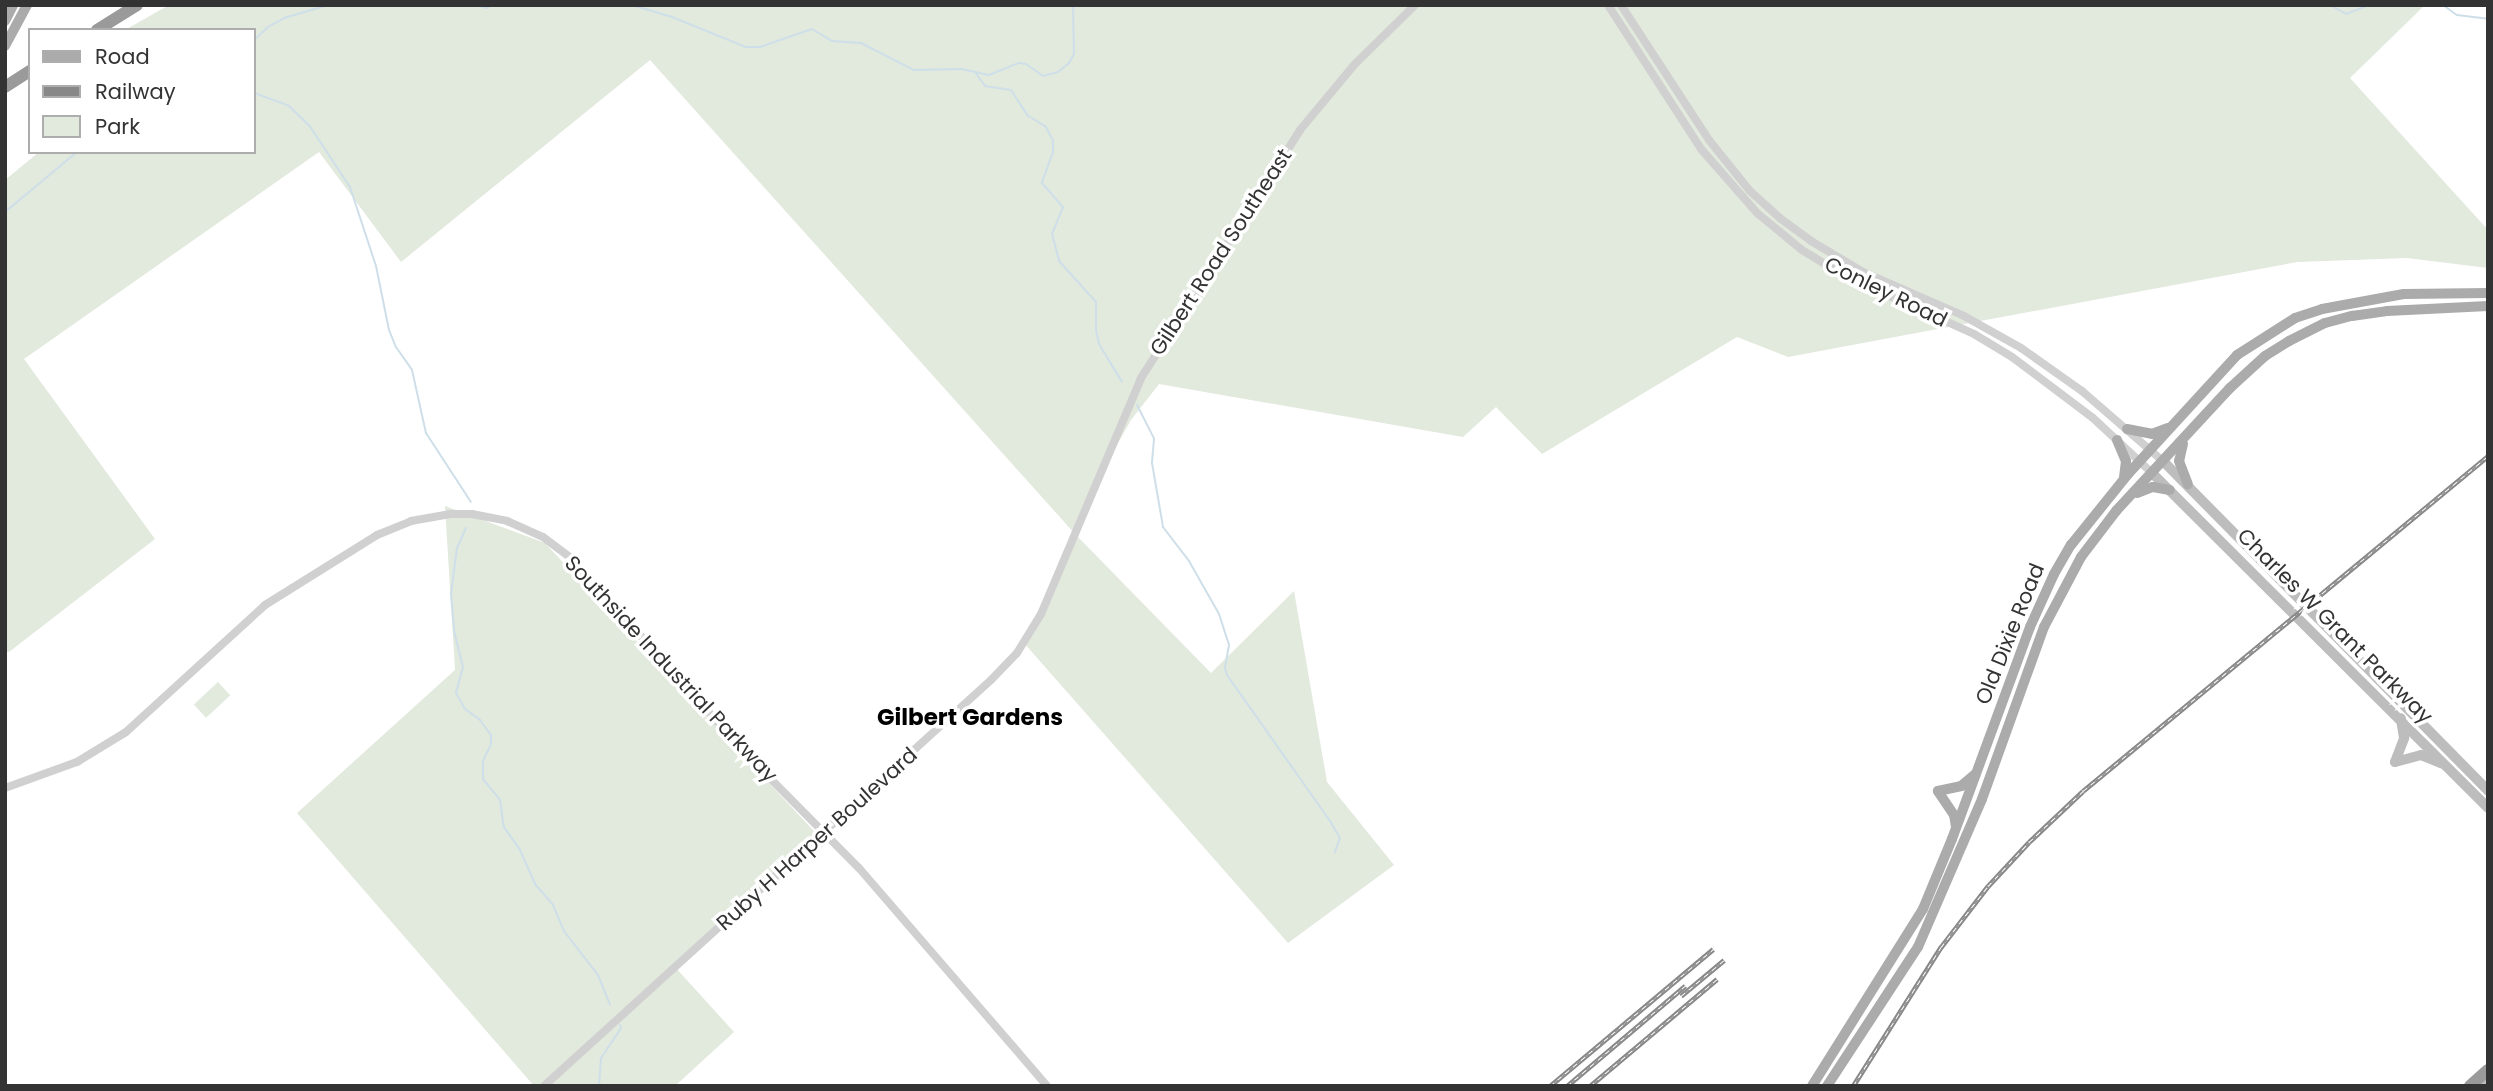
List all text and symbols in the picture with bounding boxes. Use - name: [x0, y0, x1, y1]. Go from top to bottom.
- legend: [28, 28, 256, 154]
- text: Road: [95, 42, 150, 71]
- text: Railway: [95, 77, 176, 106]
- text: Park: [95, 112, 140, 141]
- street label: Gilbert Road Southeast: [1145, 144, 1297, 360]
- street label: Conley Road: [1821, 251, 1951, 333]
- street label: Charles W Grant Parkway: [2232, 523, 2438, 729]
- street label: Southside Industrial Parkway: [559, 551, 783, 787]
- street label: Old Dixie Road: [1970, 560, 2050, 708]
- district label: Gilbert Gardens: [877, 703, 1063, 731]
- street label: Ruby H Harper Boulevard: [712, 742, 922, 936]

